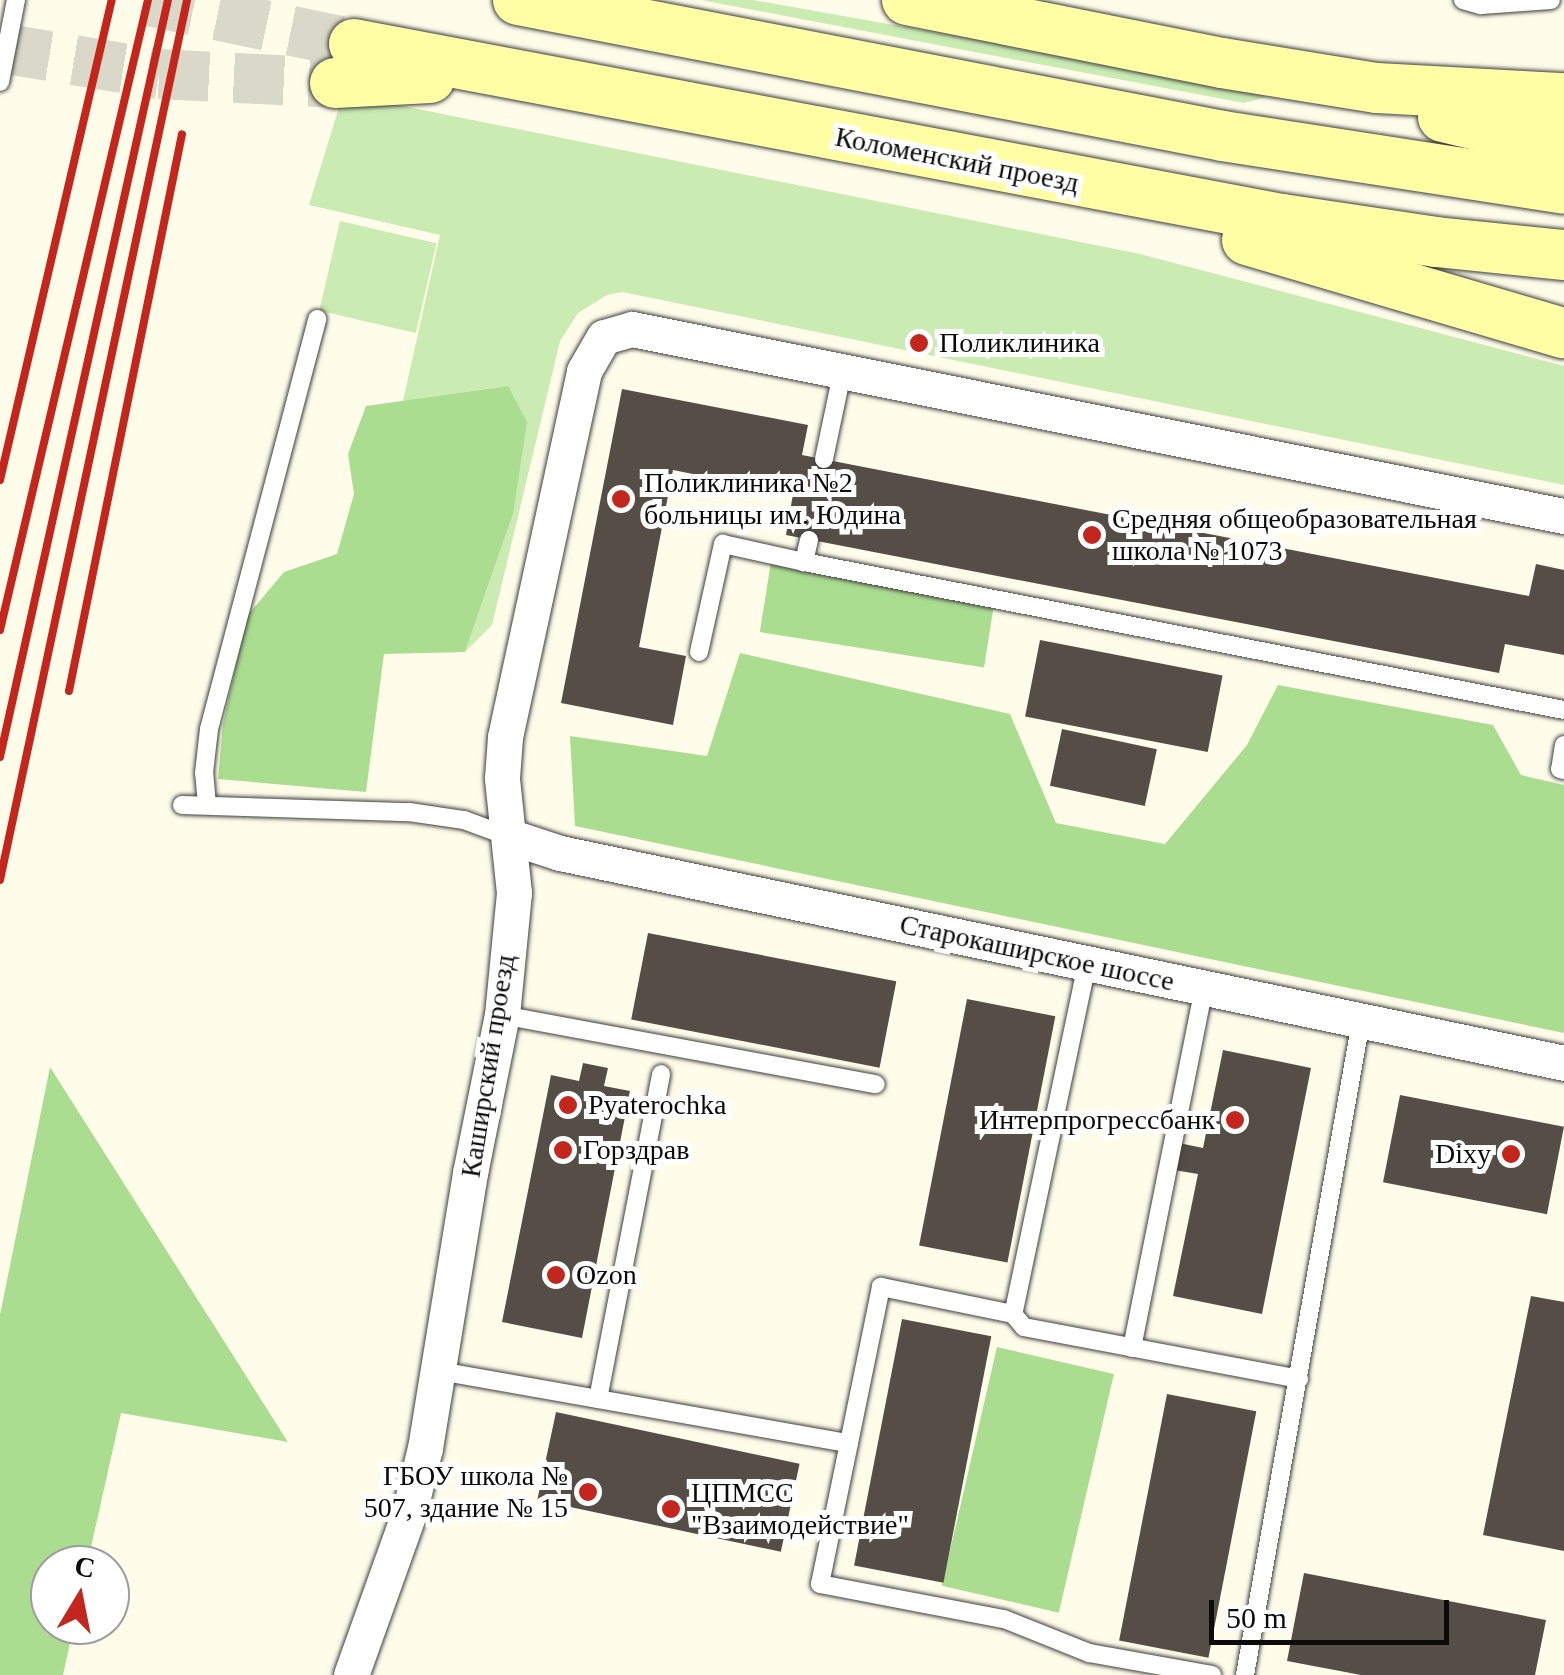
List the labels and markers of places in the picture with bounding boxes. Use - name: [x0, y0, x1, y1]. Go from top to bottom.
- place label: Поликлиника: [939, 326, 1100, 360]
- marker: Поликлиника: [908, 332, 930, 354]
- place label: Поликлиника №2 больницы им. Юдина: [644, 466, 901, 532]
- marker: Поликлиника №2 больницы им. Юдина: [608, 486, 634, 512]
- place label: Средняя общеобразовательная школа № 1073: [1112, 502, 1477, 568]
- marker: Средняя общеобразовательная школа № 1073: [1081, 524, 1103, 546]
- place label: Pyaterochka: [588, 1088, 726, 1122]
- marker: Pyaterochka: [557, 1094, 579, 1116]
- place label: Интерпрогрессбанк: [979, 1103, 1215, 1137]
- marker: Интерпрогрессбанк: [1224, 1109, 1246, 1131]
- place label: Горздрав: [583, 1133, 690, 1167]
- place label: Dixy: [1435, 1137, 1491, 1171]
- marker: Горздрав: [552, 1139, 574, 1161]
- marker: Dixy: [1500, 1143, 1522, 1165]
- place label: Ozon: [576, 1258, 637, 1292]
- marker: Ozon: [545, 1264, 567, 1286]
- place label: ГБОУ школа № 507, здание № 15: [364, 1459, 568, 1525]
- place label: ЦПМСС "Взаимодействие": [691, 1476, 909, 1542]
- marker: ГБОУ школа № 507, здание № 15: [577, 1481, 599, 1503]
- marker: ЦПМСС "Взаимодействие": [660, 1498, 682, 1520]

